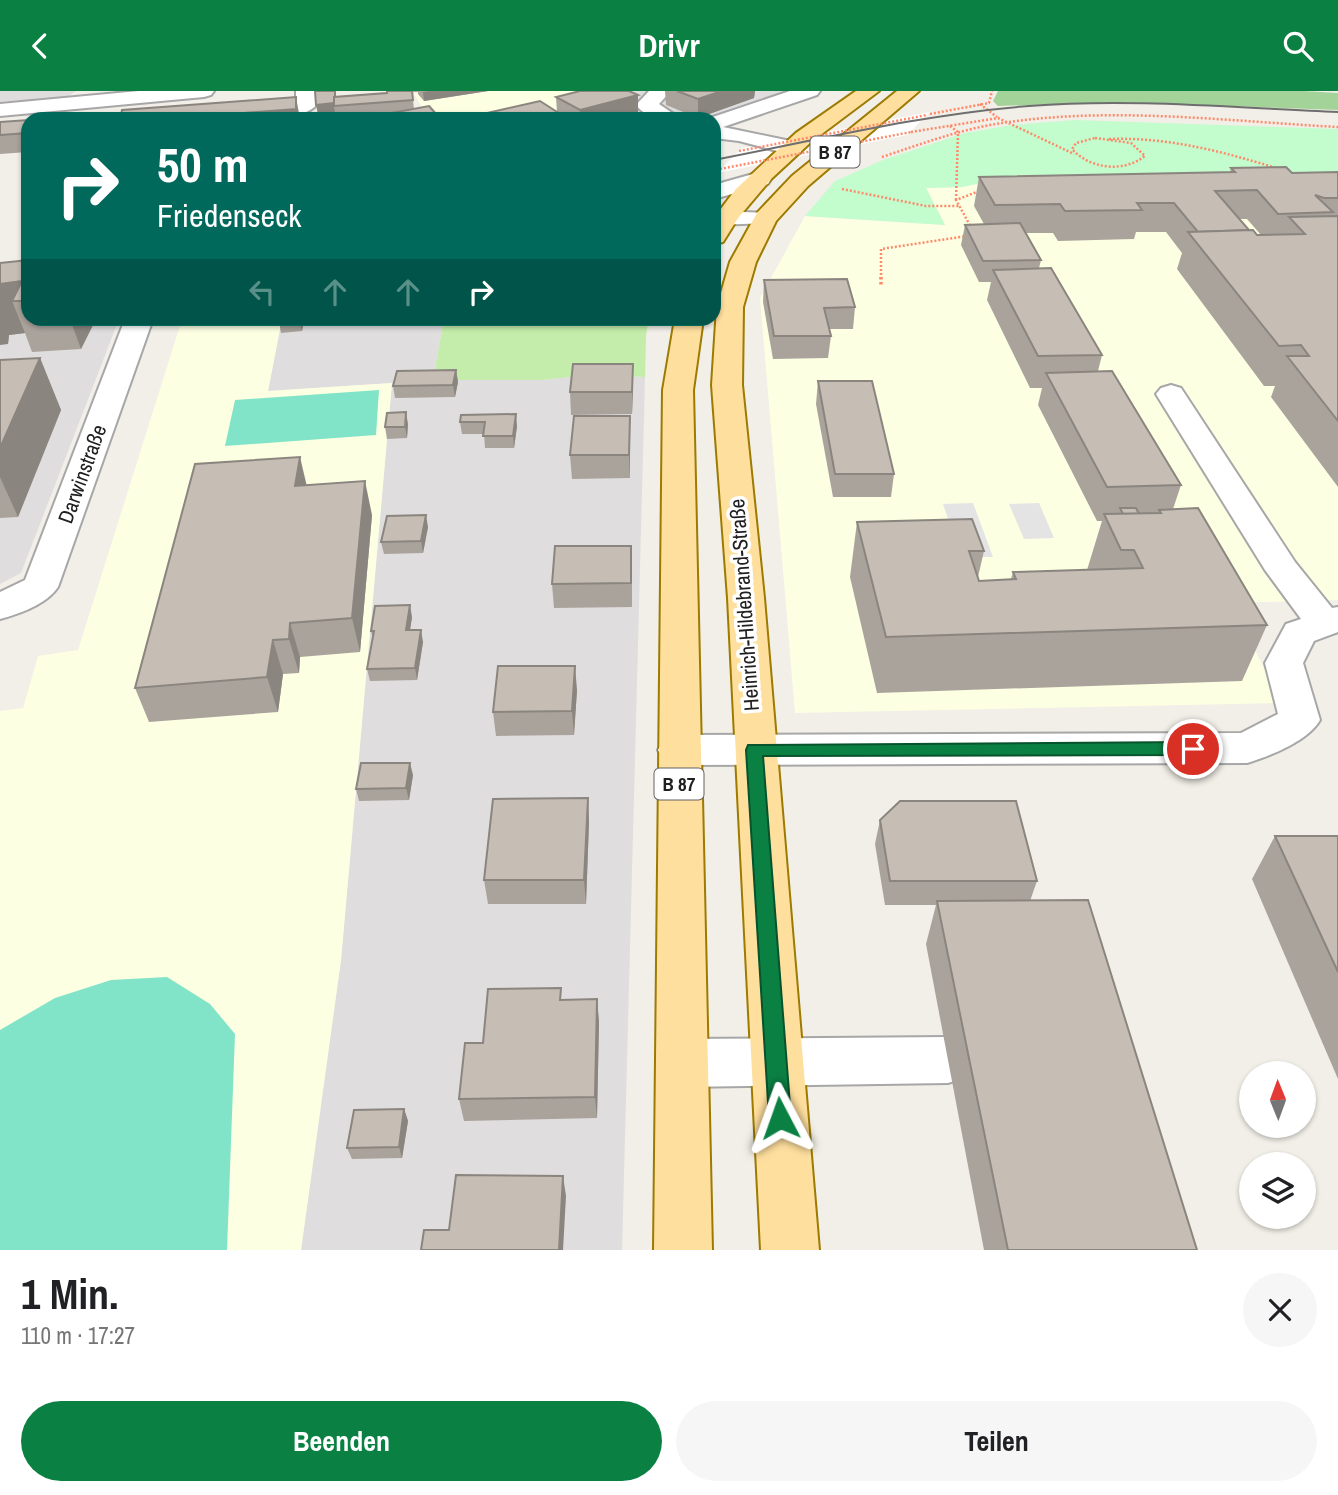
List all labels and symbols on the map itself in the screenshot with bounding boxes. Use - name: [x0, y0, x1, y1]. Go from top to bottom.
- road number: B 87: [810, 136, 860, 167]
- street label: Darwinstraße: [51, 420, 113, 528]
- street label: Heinrich-Hildebrand-Straße: [722, 498, 766, 712]
- pin: [1163, 719, 1223, 779]
- road number: B 87: [654, 769, 704, 799]
- north arrow: [1239, 1061, 1316, 1137]
- position arrow: [743, 1081, 817, 1155]

